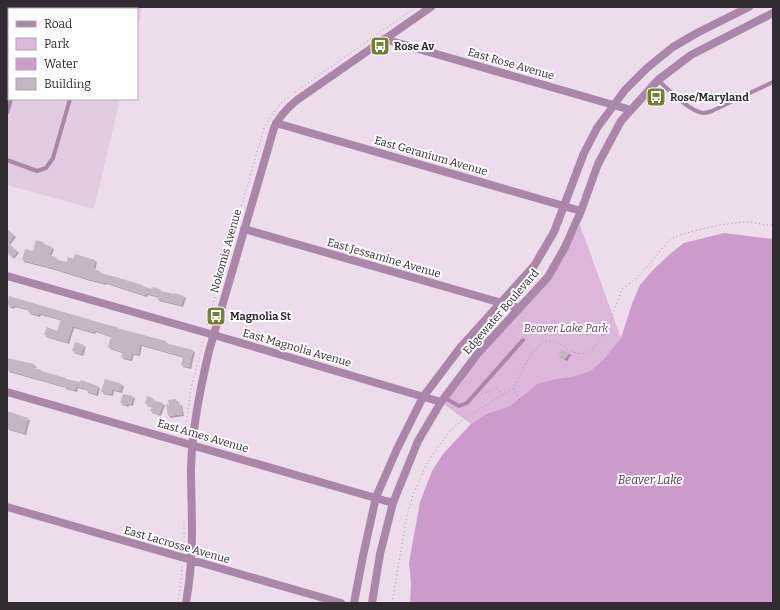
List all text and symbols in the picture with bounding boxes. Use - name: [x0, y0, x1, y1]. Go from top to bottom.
- legend: [8, 8, 138, 100]
- text: Road: [44, 17, 72, 31]
- bus stop icon: Rose Av: [369, 35, 391, 57]
- text: Park: [44, 37, 70, 51]
- place label: Rose Av: [394, 40, 435, 53]
- street label: East Rose Avenue: [466, 45, 556, 83]
- text: Water: [44, 57, 79, 71]
- text: Building: [44, 77, 91, 91]
- bus stop icon: Rose/Maryland: [645, 86, 667, 108]
- place label: Rose/Maryland: [670, 91, 749, 104]
- street label: East Geranium Avenue: [373, 134, 489, 178]
- street label: Nokomis Avenue: [208, 207, 244, 295]
- street label: East Jessamine Avenue: [326, 236, 442, 280]
- street label: Edgewater Boulevard: [461, 267, 542, 357]
- bus stop icon: Magnolia St: [205, 305, 227, 327]
- place label: Magnolia St: [230, 310, 292, 323]
- park label: Beaver Lake Park: [524, 322, 609, 335]
- street label: East Magnolia Avenue: [241, 326, 353, 370]
- street label: East Ames Avenue: [156, 417, 250, 455]
- water label: Beaver Lake: [618, 473, 682, 487]
- street label: East Lacrosse Avenue: [122, 524, 232, 566]

